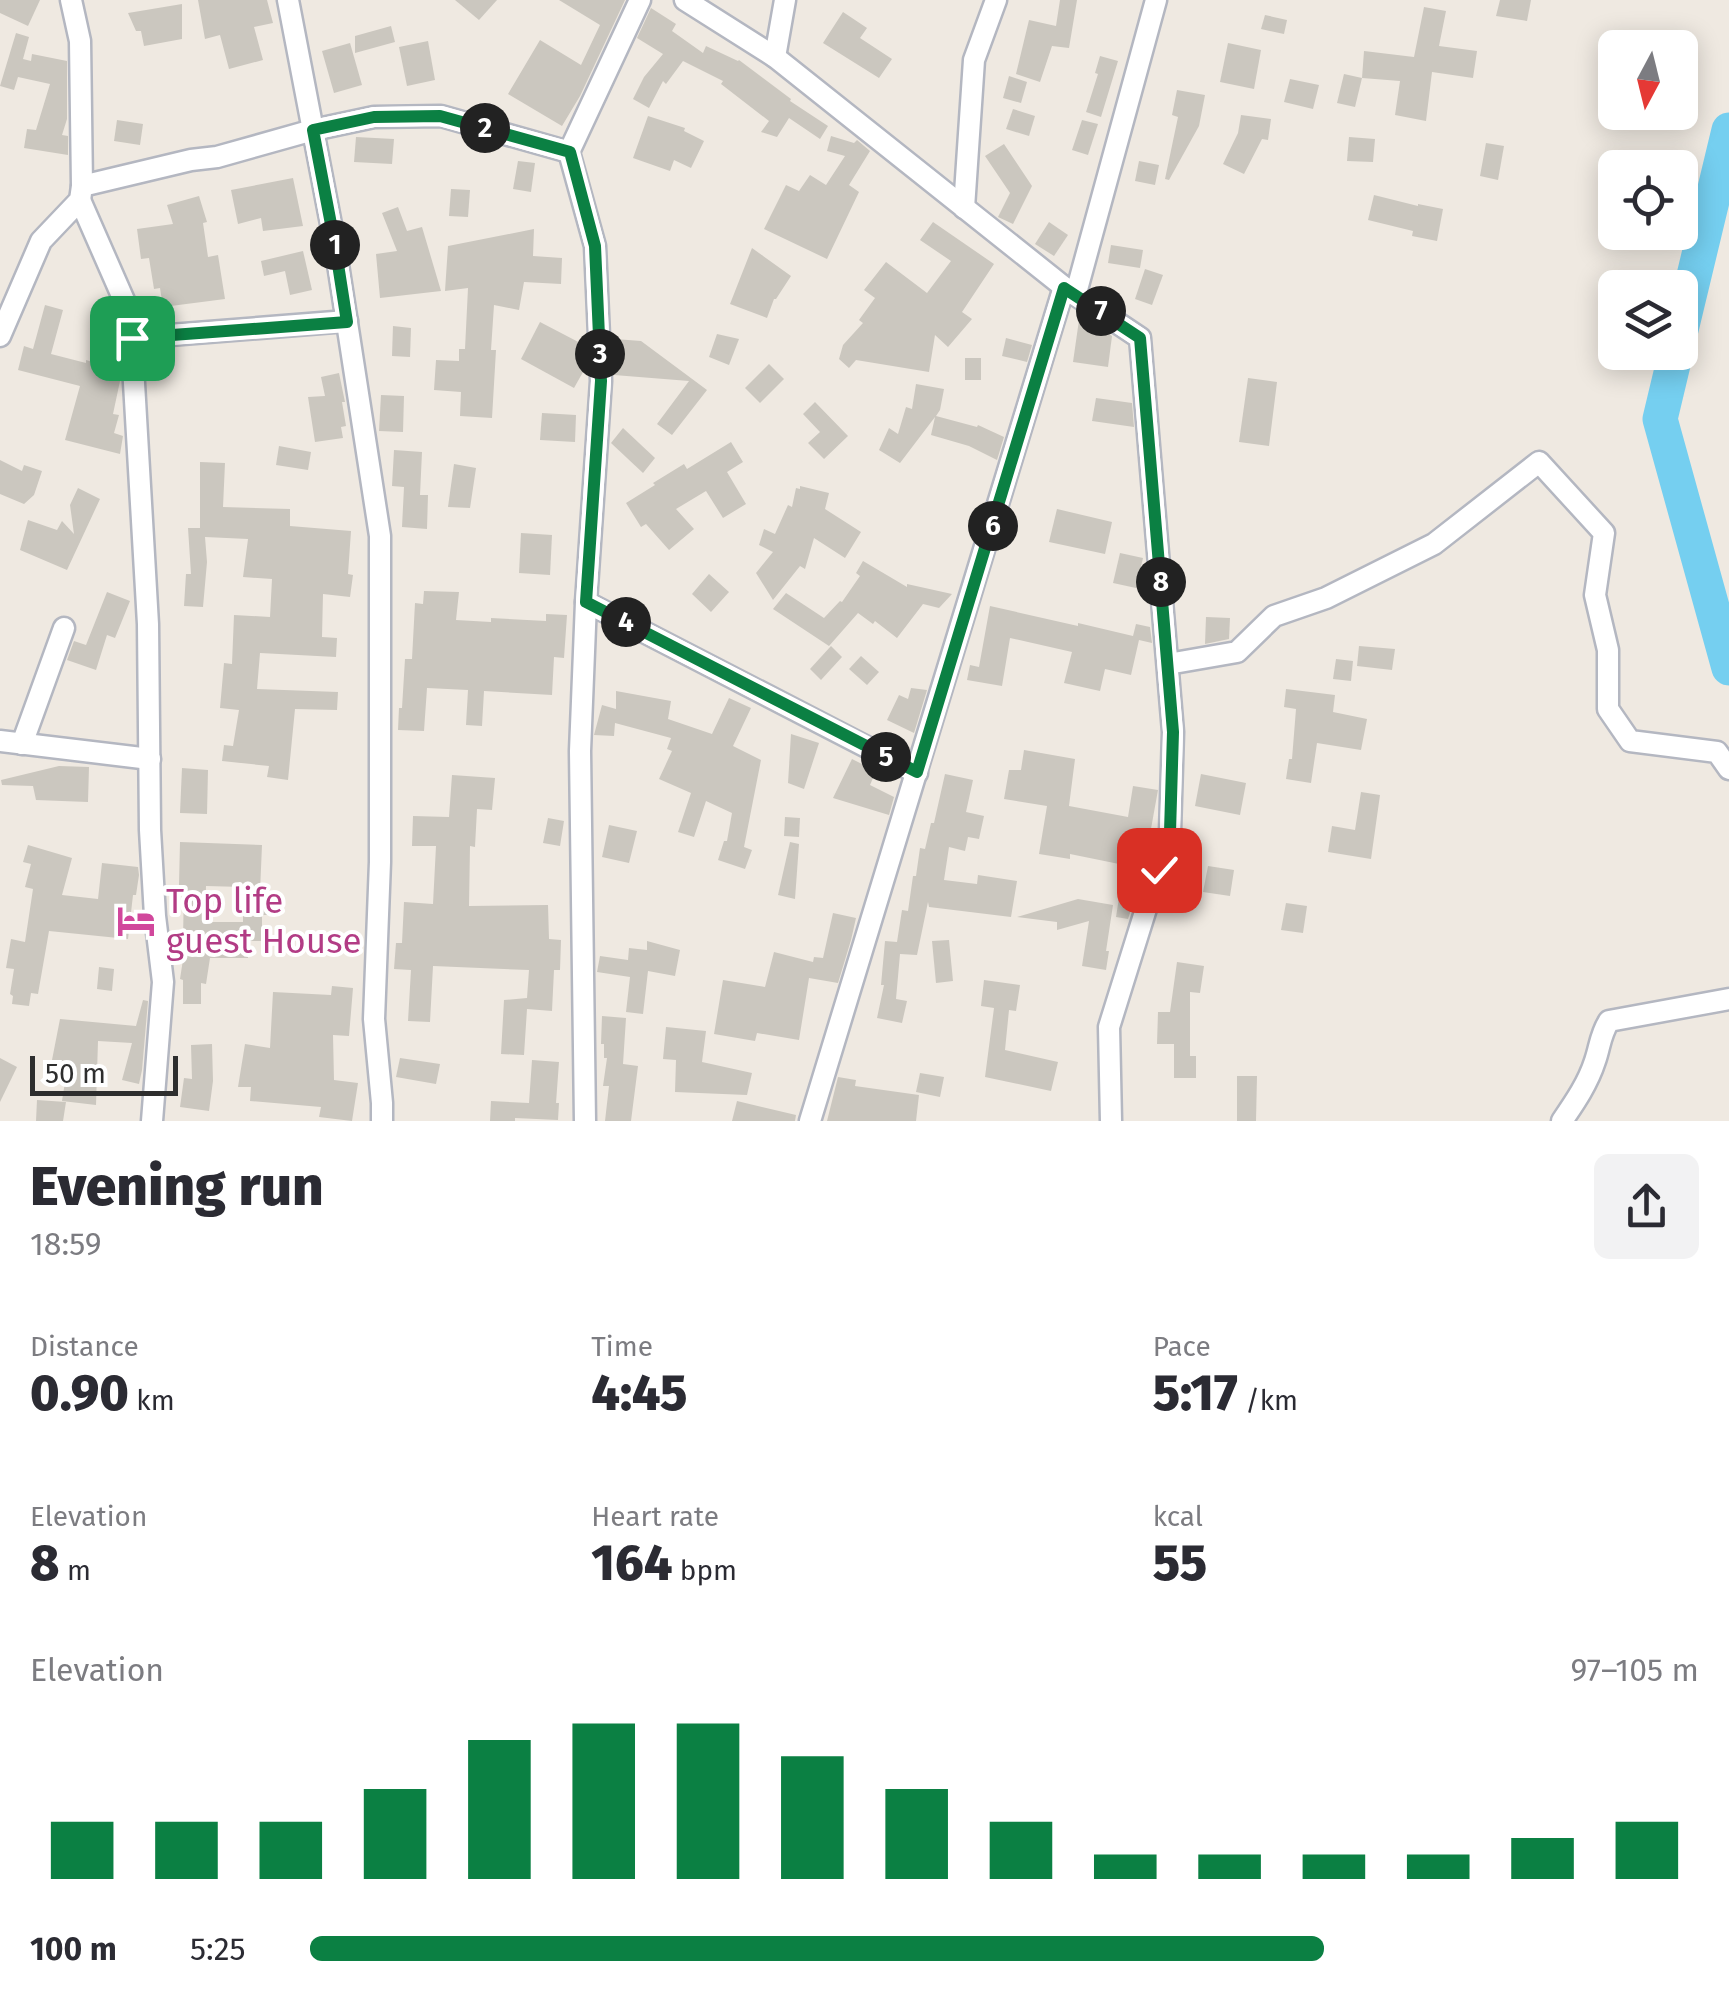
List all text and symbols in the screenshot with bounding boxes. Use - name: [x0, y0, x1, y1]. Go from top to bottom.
- north arrow: [1598, 30, 1698, 130]
- map controls: [1598, 30, 1698, 370]
- pin: 2: [460, 103, 510, 153]
- text: 2: [478, 111, 492, 144]
- button: locate: [1598, 150, 1698, 250]
- pin: 1: [310, 220, 360, 270]
- text: 1: [329, 228, 342, 261]
- button: layers: [1598, 270, 1698, 370]
- pin: 7: [1076, 286, 1126, 336]
- text: 7: [1094, 294, 1108, 327]
- pin: [90, 296, 175, 381]
- icon: arrive: [105, 311, 160, 366]
- pin: 3: [575, 329, 625, 379]
- text: 3: [593, 337, 607, 370]
- pin: 6: [968, 501, 1018, 551]
- text: 6: [985, 509, 1001, 542]
- pin: 8: [1136, 557, 1186, 607]
- text: 8: [1153, 565, 1169, 598]
- pin: 4: [601, 597, 651, 647]
- text: 4: [618, 605, 634, 638]
- pin: 5: [861, 732, 911, 782]
- text: 5: [878, 740, 894, 773]
- pin: [1117, 828, 1202, 913]
- icon: check: [1132, 843, 1187, 898]
- place label: Top life guest House: [166, 880, 362, 962]
- hotel icon: Top life guest House: [115, 900, 157, 942]
- scale bar: [30, 1051, 178, 1096]
- text: 50 m: [45, 1057, 106, 1090]
- text: Evening run: [30, 1154, 324, 1220]
- button: share: [1594, 1154, 1699, 1259]
- text: 18:59: [30, 1225, 102, 1263]
- text: Distance: [30, 1330, 139, 1363]
- text: Time: [591, 1330, 653, 1363]
- text: Pace: [1153, 1330, 1211, 1363]
- text: 0.90: [30, 1363, 129, 1423]
- text: 4:45: [591, 1363, 687, 1423]
- text: 5:17: [1153, 1363, 1238, 1423]
- text: km: [129, 1384, 175, 1417]
- text: /km: [1238, 1384, 1298, 1417]
- text: Elevation: [30, 1500, 147, 1533]
- text: Heart rate: [591, 1500, 719, 1533]
- text: kcal: [1153, 1500, 1203, 1533]
- text: 8: [30, 1533, 60, 1593]
- text: 164: [591, 1533, 672, 1593]
- text: 55: [1153, 1533, 1207, 1593]
- text: m: [60, 1554, 91, 1587]
- text: bpm: [672, 1554, 737, 1587]
- text: Elevation: [30, 1651, 164, 1689]
- text: 97–105 m: [1570, 1651, 1699, 1689]
- text: 100 m: [30, 1930, 117, 1968]
- text: 5:25: [190, 1930, 246, 1968]

